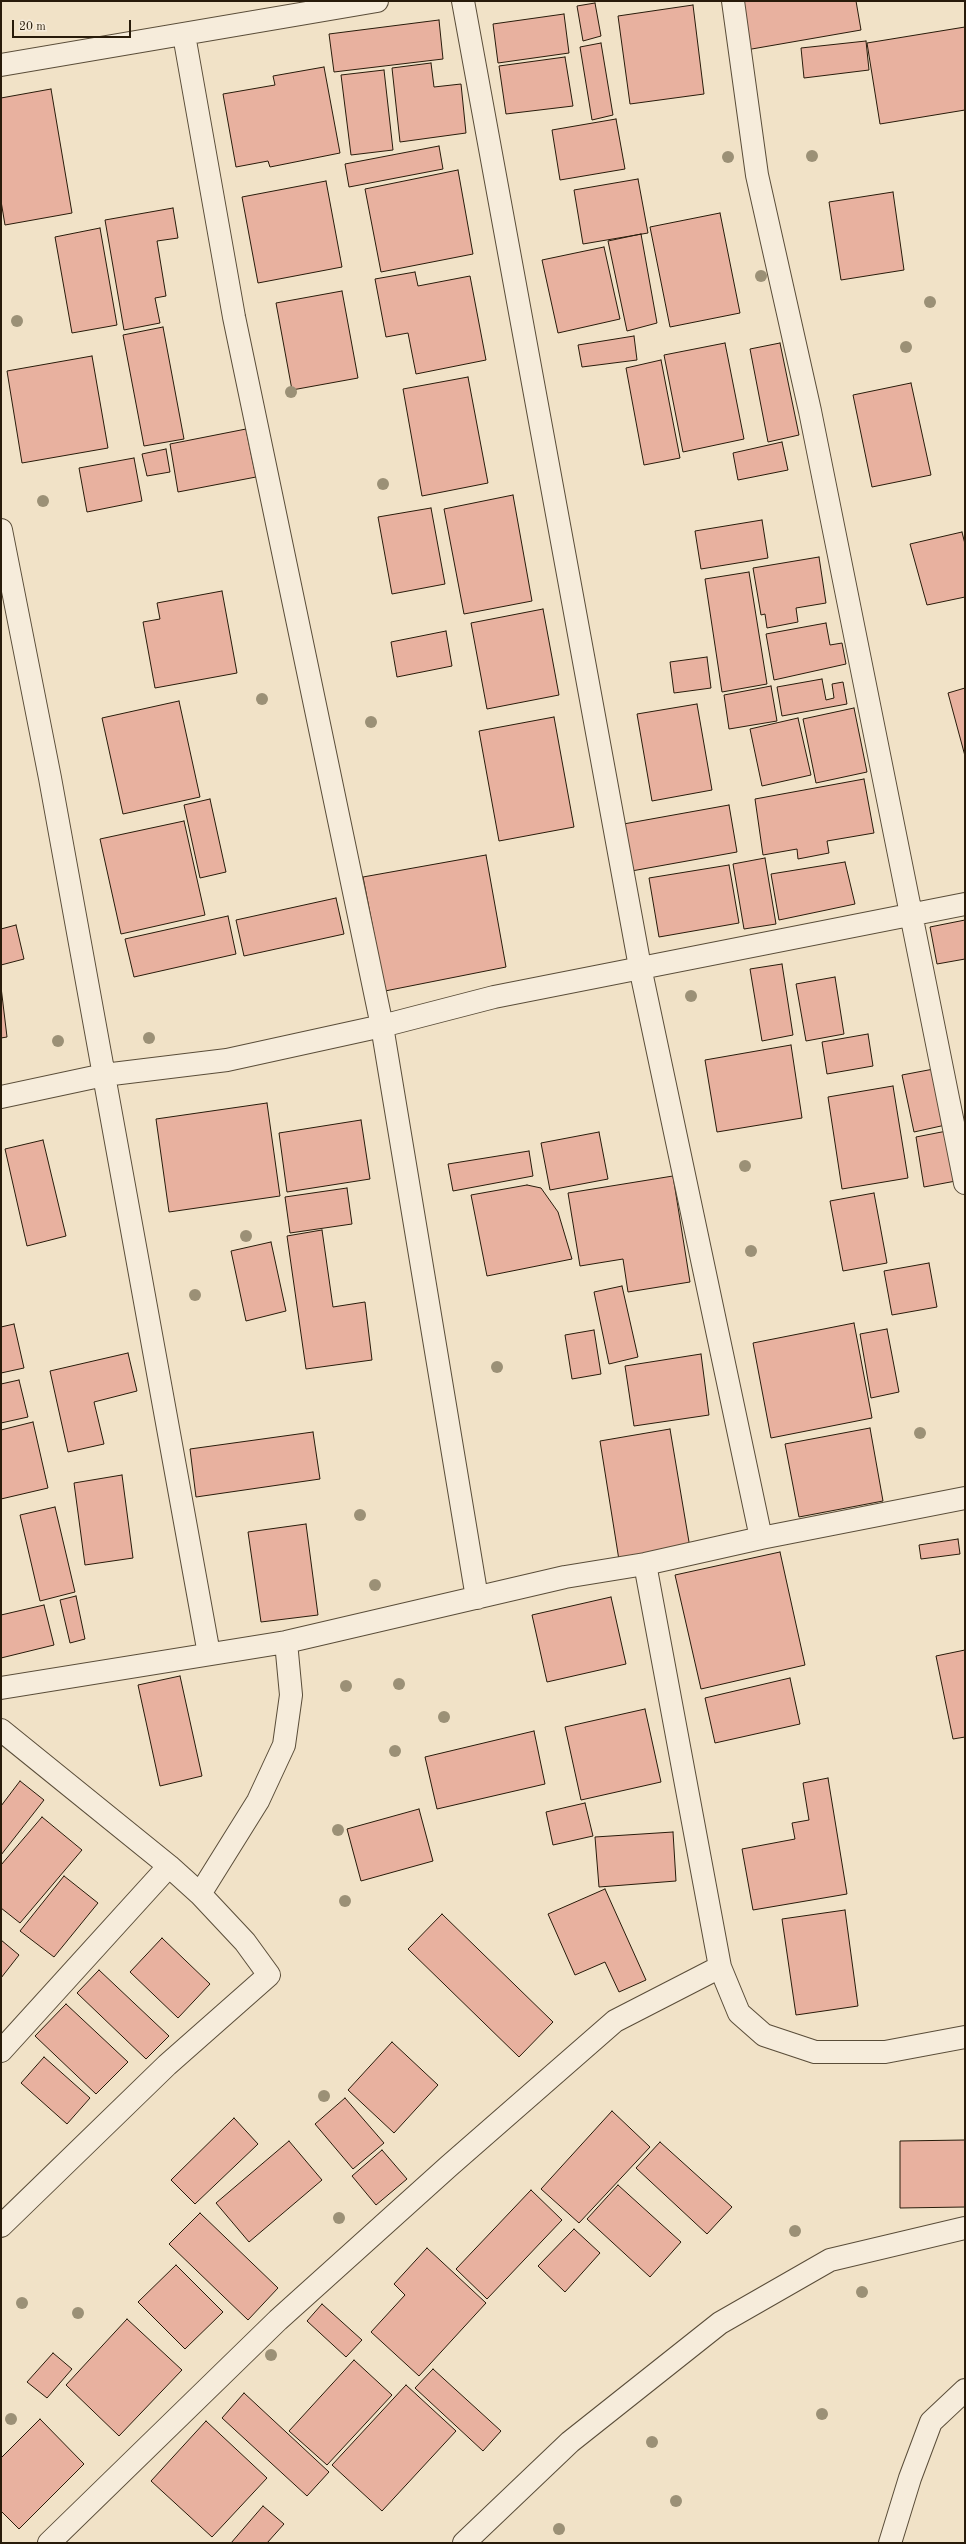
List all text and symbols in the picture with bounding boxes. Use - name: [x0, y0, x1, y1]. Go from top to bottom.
- scale bar: [14, 12, 133, 38]
- text: 20 m: [19, 21, 46, 33]

